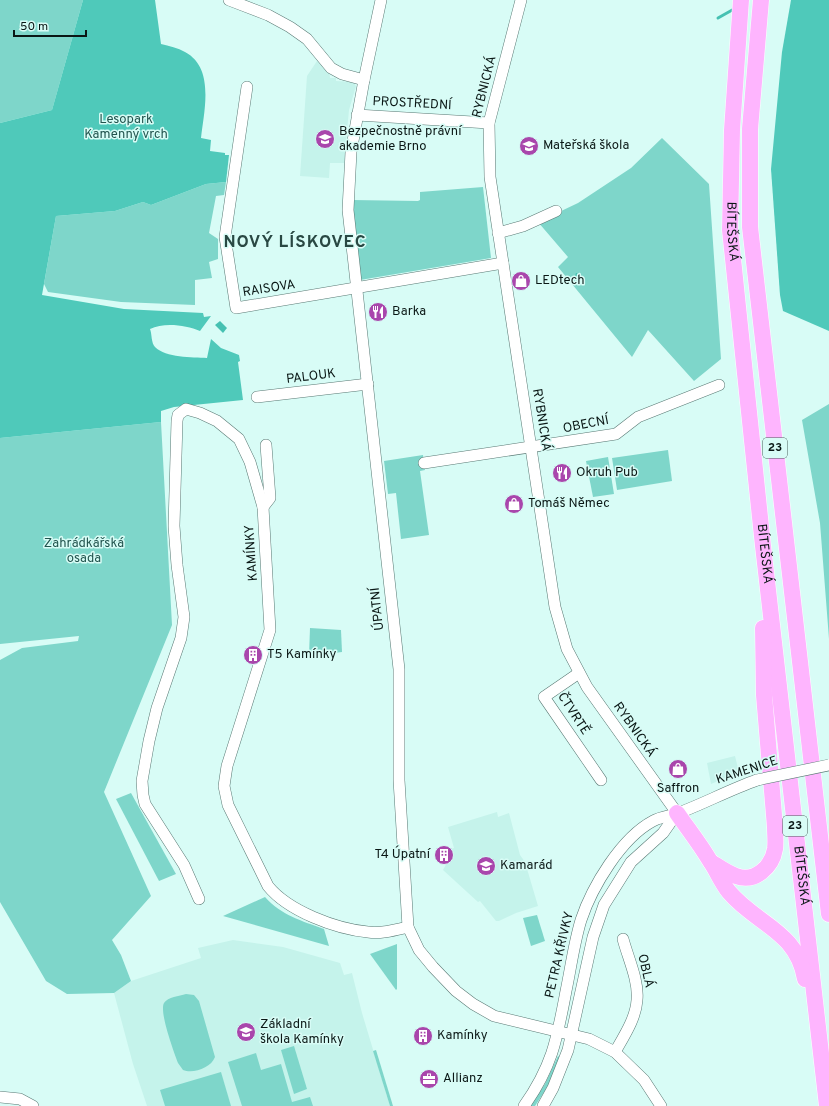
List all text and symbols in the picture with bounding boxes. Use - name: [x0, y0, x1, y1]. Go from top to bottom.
- scale bar: [14, 12, 86, 38]
- text: 50 m: [20, 19, 48, 35]
- street label: RYBNICKÁ: [468, 54, 500, 120]
- street label: PROSTŘEDNÍ: [372, 92, 453, 114]
- park label: Lesopark Kamenný vrch: [84, 112, 168, 143]
- place label: Bezpečnostně právní akademie Brno: [339, 124, 463, 155]
- school or university icon: Bezpečnostně právní akademie Brno: [314, 128, 336, 150]
- school or university icon: Mateřská škola: [518, 135, 540, 157]
- place label: Mateřská škola: [543, 138, 629, 154]
- street label: BÍTEŠSKÁ: [722, 201, 743, 263]
- district label: NOVÝ LÍSKOVEC: [223, 231, 367, 254]
- shop icon: LEDtech: [510, 270, 532, 292]
- place label: LEDtech: [535, 273, 585, 289]
- street label: RAISOVA: [241, 277, 297, 301]
- restaurant icon: Barka: [367, 301, 389, 323]
- place label: Barka: [392, 304, 426, 320]
- street label: PALOUK: [285, 366, 337, 388]
- street label: RYBNICKÁ: [528, 387, 556, 453]
- street label: OBECNÍ: [561, 411, 612, 437]
- road number: 23: [763, 438, 787, 458]
- restaurant icon: Okruh Pub: [551, 462, 573, 484]
- place label: Okruh Pub: [576, 465, 638, 481]
- shop icon: Tomáš Němec: [503, 493, 525, 515]
- place label: Tomáš Němec: [528, 496, 610, 512]
- street label: BÍTEŠSKÁ: [753, 523, 777, 585]
- street label: KAMÍNKY: [240, 524, 262, 582]
- park label: Zahrádkářská osada: [44, 536, 124, 567]
- street label: ÚPATNÍ: [366, 585, 388, 632]
- building icon: T5 Kamínky: [242, 644, 264, 666]
- place label: T5 Kamínky: [267, 647, 336, 663]
- street label: ČTVRTĚ: [553, 689, 594, 738]
- street label: RYBNICKÁ: [609, 698, 660, 761]
- street label: KAMENICE: [714, 753, 780, 789]
- shop icon: Saffron: [667, 758, 689, 780]
- place label: Saffron: [657, 781, 699, 797]
- road number: 23: [783, 816, 807, 836]
- building icon: T4 Úpatní: [433, 844, 455, 866]
- place label: T4 Úpatní: [374, 845, 432, 863]
- street label: BÍTEŠSKÁ: [789, 845, 814, 907]
- school or university icon: Kamarád: [475, 855, 497, 877]
- place label: Kamarád: [500, 858, 553, 874]
- street label: PETRA KŘIVKY: [540, 910, 578, 1000]
- street label: OBLÁ: [633, 952, 659, 990]
- place label: Základní škola Kamínky: [260, 1017, 344, 1048]
- school or university icon: Základní škola Kamínky: [235, 1021, 257, 1043]
- building icon: Kamínky: [412, 1025, 434, 1047]
- place label: Kamínky: [437, 1028, 488, 1044]
- office icon: Allianz: [418, 1068, 440, 1090]
- place label: Allianz: [443, 1071, 483, 1087]

